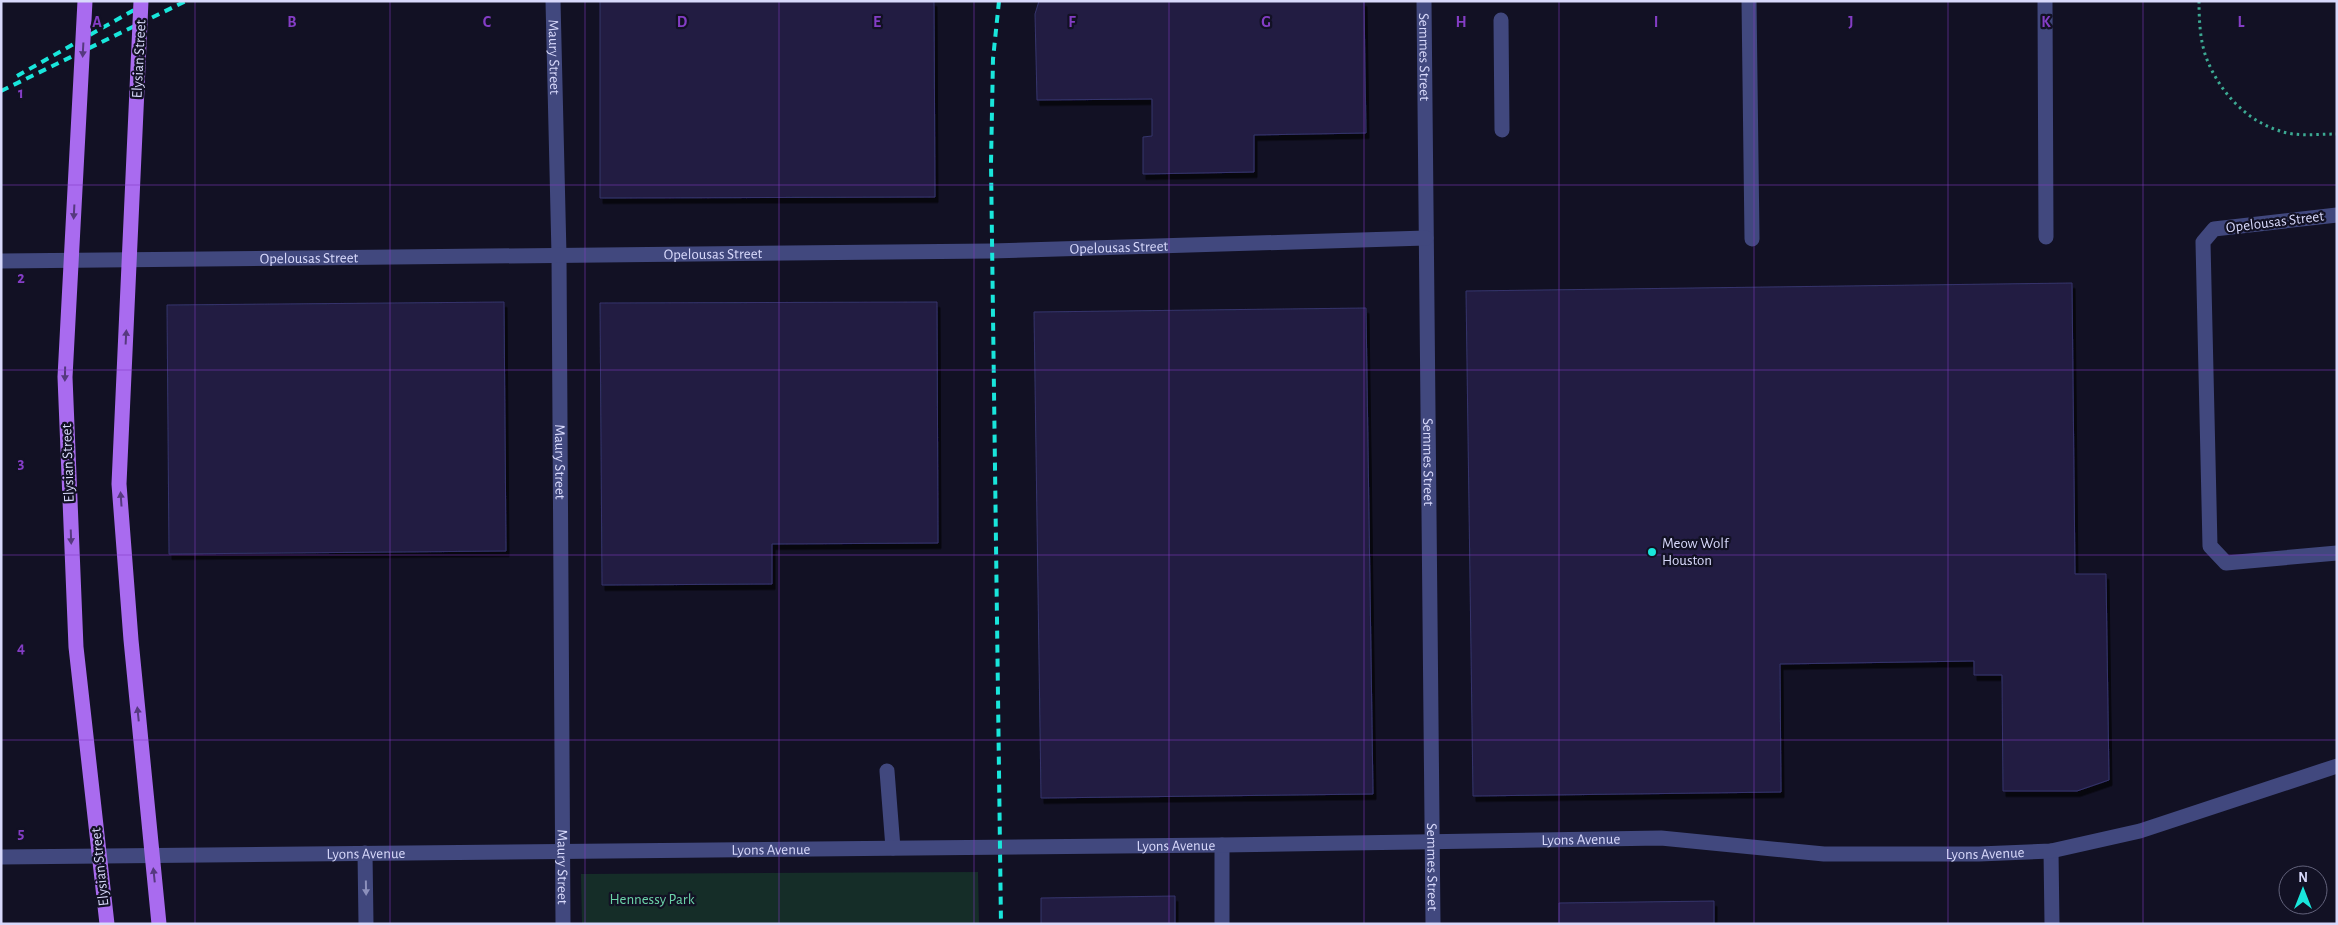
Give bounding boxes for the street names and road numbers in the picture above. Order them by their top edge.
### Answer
street label: Semmes Street [1417,13,1432,101]
street label: Elysian Street [129,19,149,99]
street label: Maury Street [546,19,563,95]
street label: Opelousas Street [2225,209,2325,235]
street label: Opelousas Street [1069,238,1169,256]
street label: Opelousas Street [664,246,763,262]
street label: Opelousas Street [260,250,359,266]
street label: Semmes Street [1421,418,1436,506]
street label: Elysian Street [59,423,77,503]
street label: Maury Street [553,424,568,500]
street label: Semmes Street [1425,823,1440,911]
street label: Elysian Street [88,827,112,907]
street label: Maury Street [555,829,570,905]
street label: Lyons Avenue [1541,831,1621,847]
street label: Lyons Avenue [1136,838,1216,853]
street label: Lyons Avenue [731,842,811,857]
street label: Lyons Avenue [1946,845,2025,862]
street label: Lyons Avenue [326,846,406,861]

